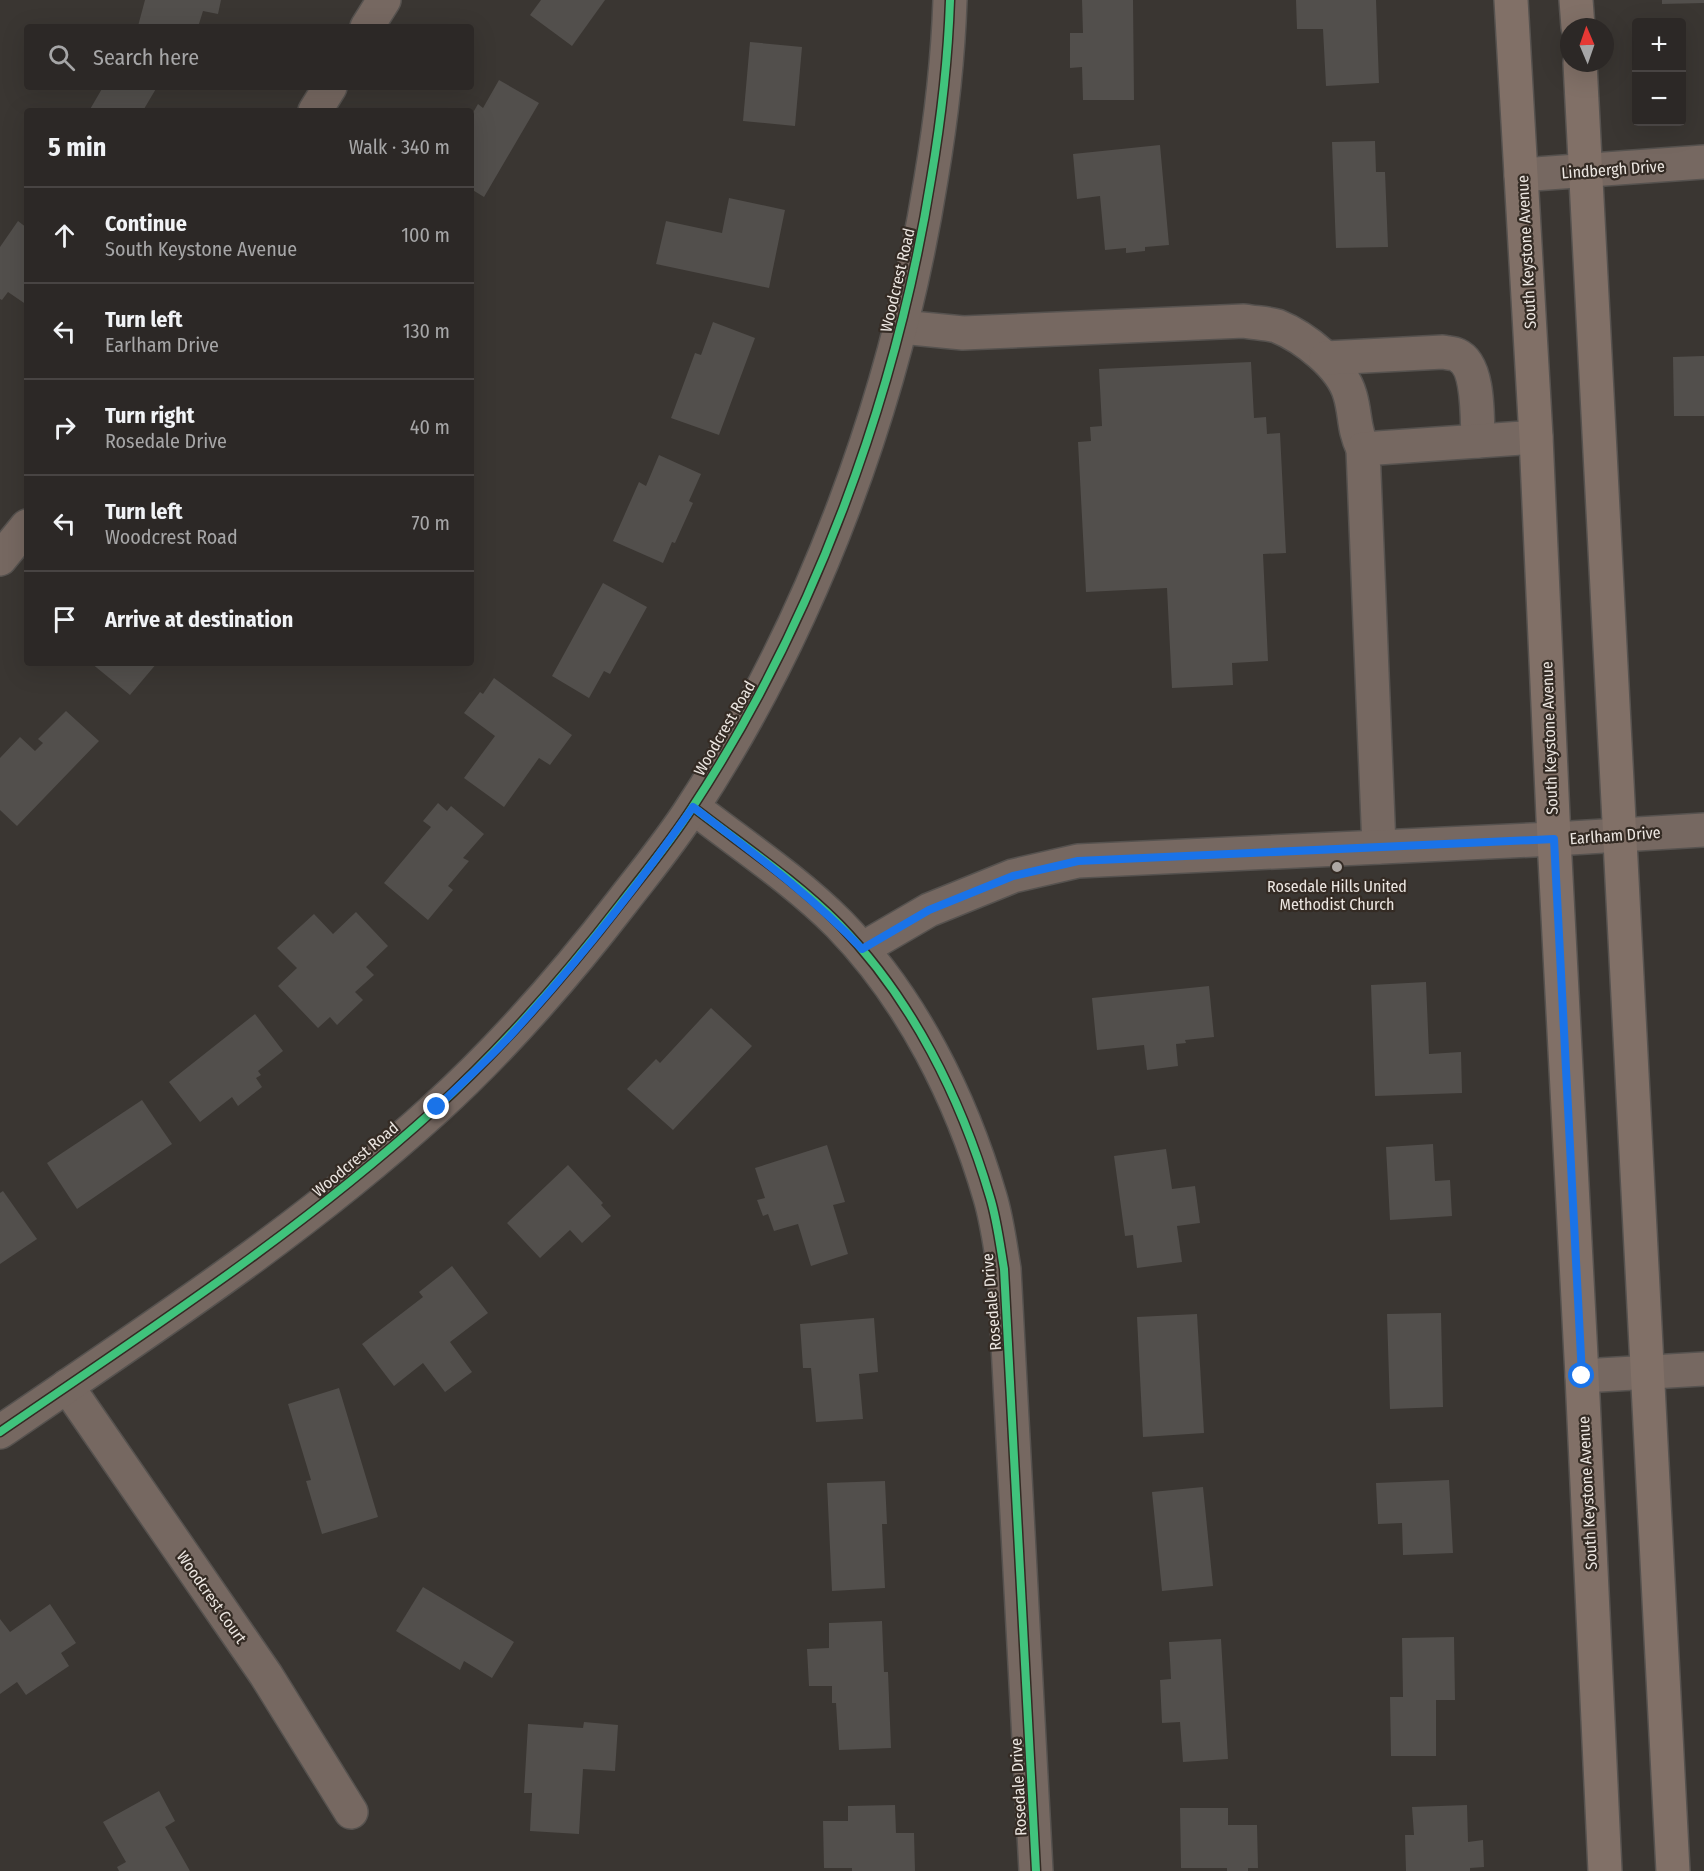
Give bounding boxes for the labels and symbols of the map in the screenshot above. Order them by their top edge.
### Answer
north arrow [1560,18,1614,72]
street label: Lindbergh Drive [1561,156,1665,183]
street label: South Keystone Avenue [1513,175,1540,329]
street label: Woodcrest Road [876,226,919,334]
street label: South Keystone Avenue [1537,661,1562,815]
street label: Woodcrest Road [690,678,759,779]
street label: Earlham Drive [1569,823,1661,848]
marker: Rosedale Hills United Methodist Church [1330,860,1344,874]
place label: Rosedale Hills United Methodist Church [1267,877,1407,914]
route end [423,1093,449,1119]
street label: Woodcrest Road [309,1118,402,1201]
street label: Rosedale Drive [978,1252,1005,1351]
route start [1568,1362,1594,1388]
street label: South Keystone Avenue [1574,1416,1601,1570]
street label: Woodcrest Court [173,1547,251,1648]
street label: Rosedale Drive [1006,1738,1031,1836]

